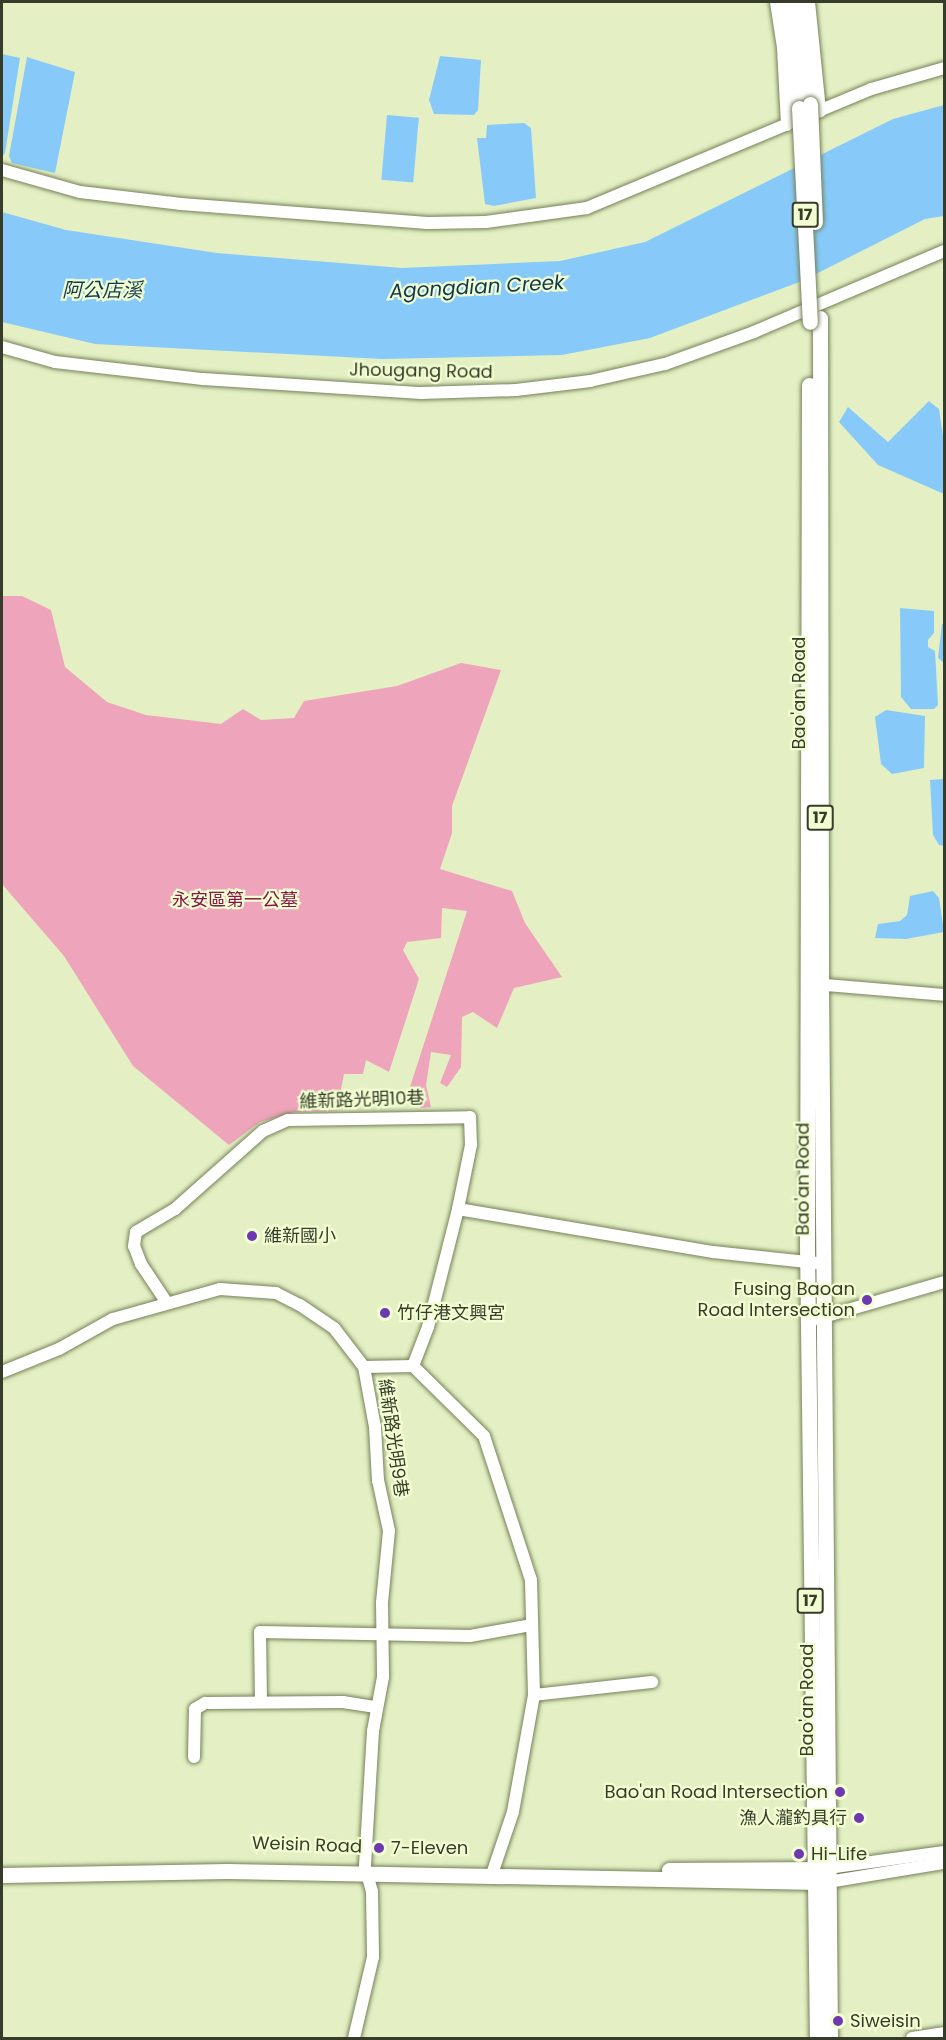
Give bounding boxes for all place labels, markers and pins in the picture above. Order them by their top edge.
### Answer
place label: 維新國小 [264,1225,336,1247]
marker: 維新國小 [245,1229,259,1243]
place label: Fusing Baoan Road Intersection [698,1279,855,1322]
marker: Fusing Baoan Road Intersection [860,1293,874,1307]
place label: 竹仔港文興宮 [397,1302,505,1324]
marker: 竹仔港文興宮 [378,1306,392,1320]
place label: Bao'an Road Intersection [604,1781,828,1803]
marker: Bao'an Road Intersection [833,1785,847,1799]
place label: 漁人瀧釣具行 [739,1807,847,1829]
marker: 漁人瀧釣具行 [852,1811,866,1825]
place label: 7-Eleven [391,1837,468,1859]
marker: 7-Eleven [372,1841,386,1855]
place label: Hi-Life [811,1843,867,1865]
marker: Hi-Life [792,1847,806,1861]
place label: Siweisin [850,2010,921,2032]
marker: Siweisin [831,2014,845,2028]

